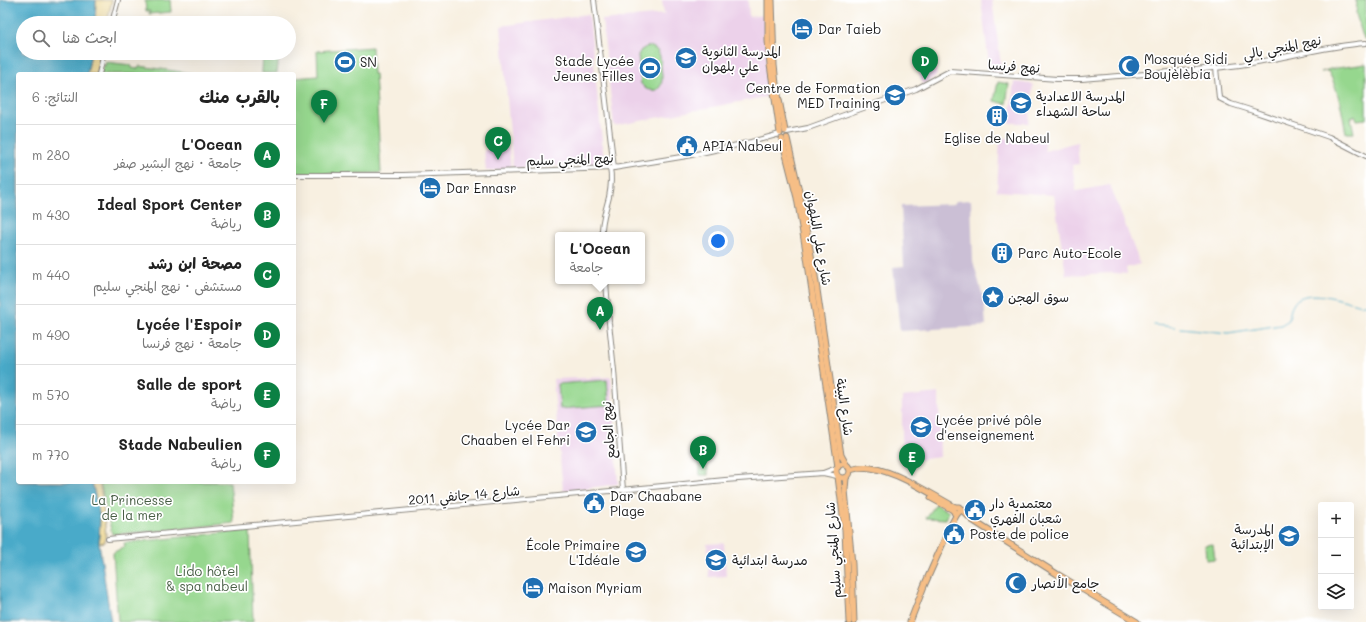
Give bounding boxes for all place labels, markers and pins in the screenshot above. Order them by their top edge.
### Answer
hotel icon: Dar Taieb [789,16,815,42]
place label: Dar Taieb [818,20,881,37]
place label: المدرسة الثانوية علي بلهوان [702,42,781,78]
school or university icon: المدرسة الثانوية علي بلهوان [673,45,699,71]
pin: D [912,47,938,80]
sports icon: SN [332,49,358,75]
place label: Mosquée Sidi Boujèlèbia [1144,50,1228,82]
place label: Stade Lycée Jeunes Filles [554,52,634,84]
place label: SN [360,53,377,70]
mosque icon: Mosquée Sidi Boujèlèbia [1116,53,1142,79]
sports icon: Stade Lycée Jeunes Filles [637,55,663,81]
place label: Centre de Formation MED Training [746,79,880,111]
school or university icon: Centre de Formation MED Training [882,82,908,108]
place label: المدرسة الاعدادية ساحة الشهداء [1036,87,1125,119]
pin: F [311,90,337,123]
school or university icon: المدرسة الاعدادية ساحة الشهداء [1008,90,1034,116]
building icon: Eglise de Nabeul [984,103,1010,129]
pin: C [485,127,511,160]
place label: Eglise de Nabeul [944,129,1050,146]
public building icon: APIA Nabeul [674,133,700,159]
place label: APIA Nabeul [702,137,782,154]
hotel icon: Dar Ennasr [417,175,443,201]
place label: Dar Ennasr [446,179,517,196]
building icon: Parc Auto-Ecole [989,240,1015,266]
place label: Parc Auto-Ecole [1018,244,1122,261]
place icon: سوق الهجن [980,284,1006,310]
place label: سوق الهجن [1008,288,1069,306]
pin: A [587,297,613,330]
place label: Lycée privé pôle d'enseignement [936,411,1042,443]
school or university icon: Lycée privé pôle d'enseignement [908,414,934,440]
place label: Lycée Dar Chaaben el Fehri [461,416,570,448]
school or university icon: Lycée Dar Chaaben el Fehri [573,419,599,445]
pin: B [690,436,716,469]
pin: E [899,443,925,476]
place label: Dar Chaabane Plage [610,487,702,519]
public building icon: Dar Chaabane Plage [581,490,607,516]
place label: معتمدية دار شعبان الفهري [989,494,1062,528]
public building icon: معتمدية دار شعبان الفهري [962,497,988,523]
place label: المدرسة الإبتدائية [1231,520,1274,553]
public building icon: Poste de police [941,521,967,547]
school or university icon: المدرسة الإبتدائية [1276,523,1302,549]
place label: Poste de police [970,525,1069,542]
place label: École Primaire L'Idéale [526,536,620,568]
school or university icon: École Primaire L'Idéale [623,539,649,565]
school or university icon: مدرسة ابتدائية [703,547,729,573]
place label: مدرسة ابتدائية [732,551,808,569]
mosque icon: جامع الأنصار [1003,570,1029,596]
place label: جامع الأنصار [1031,574,1100,594]
hotel icon: Maison Myriam [520,575,546,601]
place label: Maison Myriam [548,579,642,596]

